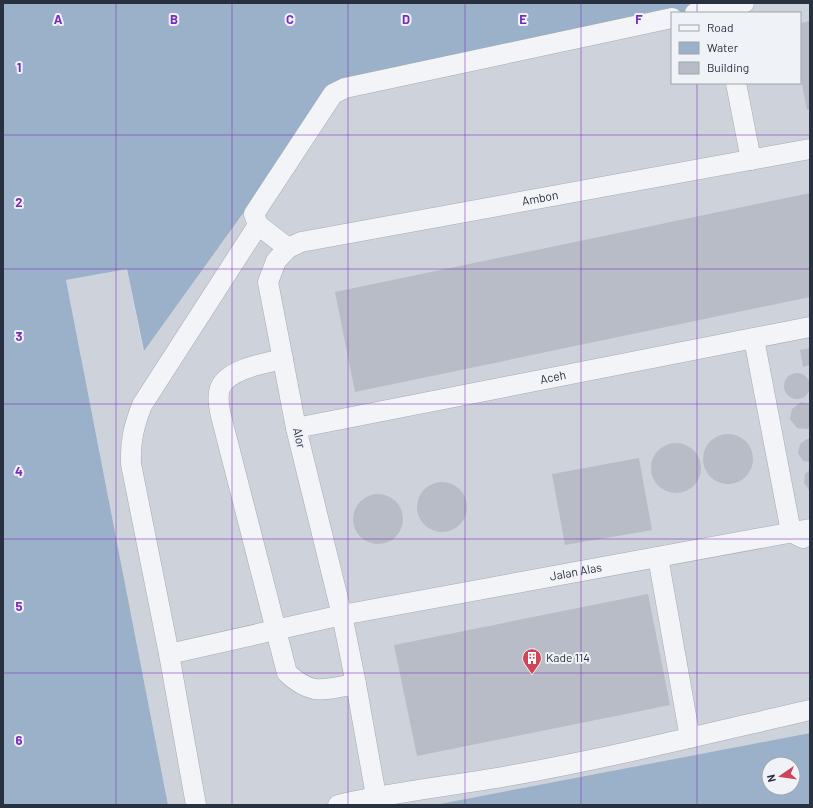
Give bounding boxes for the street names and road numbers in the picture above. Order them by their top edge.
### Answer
street label: Ambon [521,187,559,208]
street label: Aceh [539,367,567,386]
street label: Alor [291,426,309,450]
street label: Jalan Alas [548,559,603,583]

